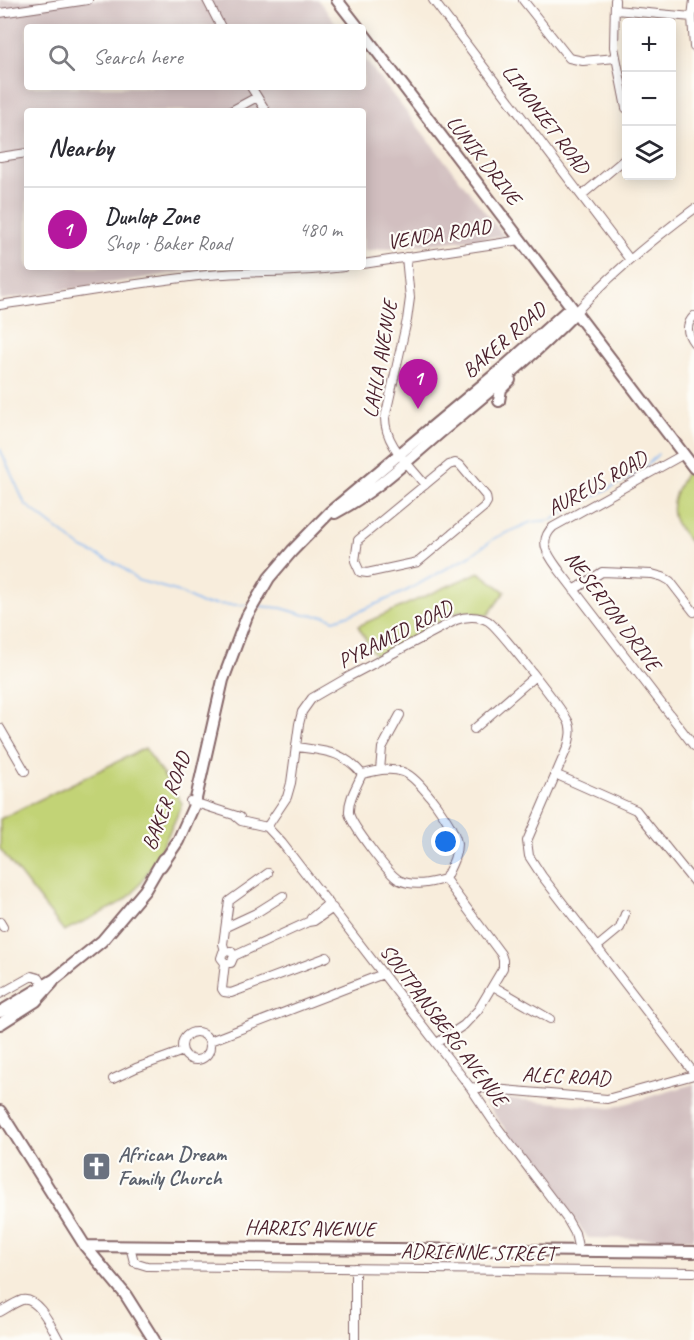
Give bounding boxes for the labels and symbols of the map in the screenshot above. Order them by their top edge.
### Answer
street label: LIMONIET ROAD [496,59,597,180]
street label: LUNIK DRIVE [441,110,529,212]
street label: VENDA ROAD [385,213,494,255]
street label: BAKER ROAD [457,295,553,383]
street label: LAHLA AVENUE [357,296,404,420]
pin: 1 [398,360,438,409]
street label: AUREUS ROAD [543,444,653,521]
street label: NESERTON DRIVE [560,546,668,678]
street label: PYRAMID ROAD [334,593,458,674]
street label: BAKER ROAD [135,747,197,854]
your location [431,827,460,856]
street label: SOUTPANSBERG AVENUE [375,939,515,1113]
street label: ALEC ROAD [521,1061,613,1091]
place label: African Dream Family Church [118,1141,227,1191]
church icon: African Dream Family Church [81,1150,113,1182]
street label: HARRIS AVENUE [245,1214,378,1242]
street label: ADRIENNE STREET [400,1238,561,1266]

